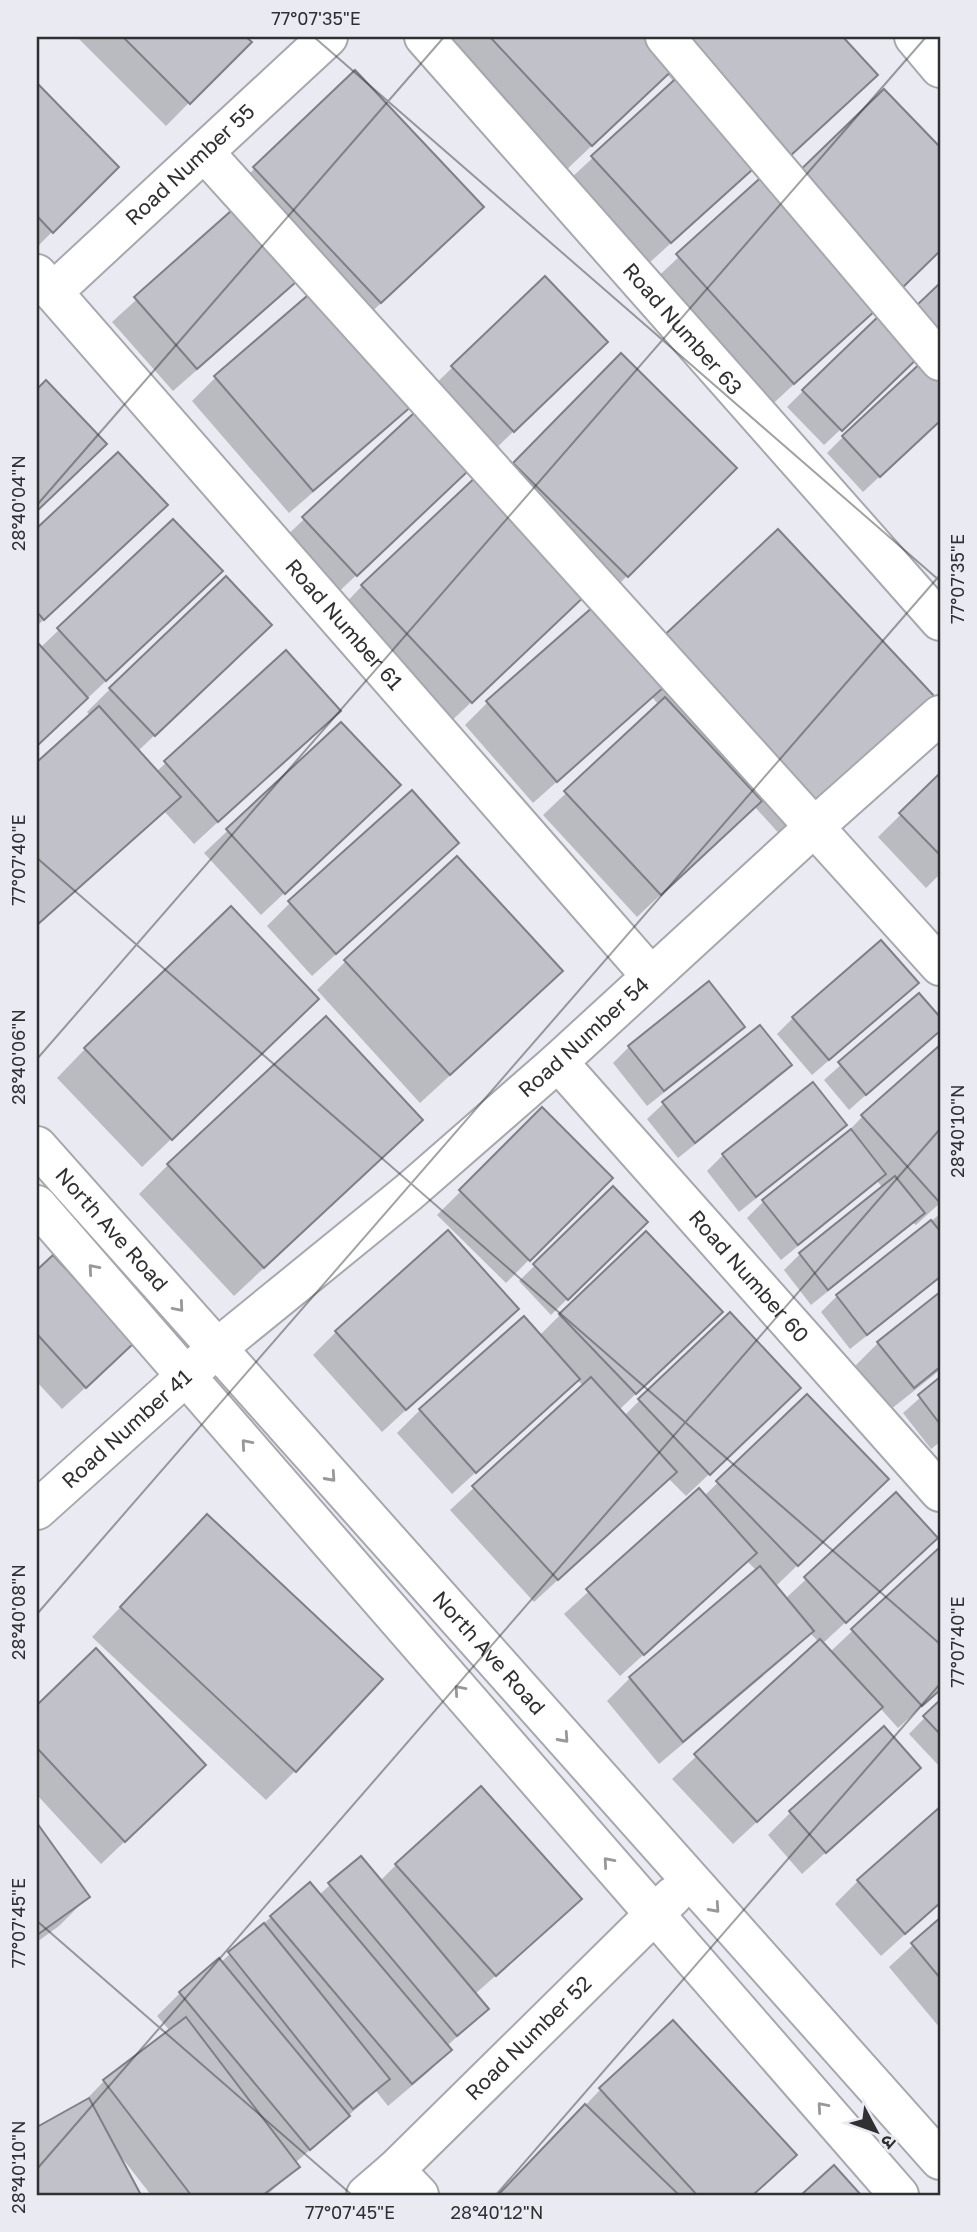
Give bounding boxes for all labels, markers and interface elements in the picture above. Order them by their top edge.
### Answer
text: 77°07'35"E [271,7,361,29]
street label: Road Number 55 [119,98,259,230]
street label: Road Number 63 [618,257,748,400]
text: 28°40'04"N [7,455,29,551]
text: 77°07'35"E [946,534,968,624]
street label: Road Number 61 [280,553,409,695]
text: 77°07'40"E [7,815,29,905]
street label: Road Number 54 [513,971,654,1103]
text: 28°40'06"N [7,1009,29,1105]
text: 28°40'10"N [946,1084,968,1178]
street label: North Ave Road [50,1162,174,1296]
street label: Road Number 60 [684,1204,815,1347]
one-way arrow [89,1264,101,1277]
one-way arrow [171,1299,183,1312]
street label: Road Number 41 [56,1363,197,1493]
one-way arrow [242,1439,254,1452]
one-way arrow [322,1469,335,1482]
text: 28°40'08"N [7,1564,29,1660]
street label: North Ave Road [427,1585,551,1720]
text: 77°07'40"E [946,1597,968,1687]
one-way arrow [455,1685,467,1698]
one-way arrow [556,1730,568,1743]
one-way arrow [604,1857,616,1870]
text: 77°07'45"E [7,1878,29,1968]
one-way arrow [707,1900,719,1913]
street label: Road Number 52 [459,1970,597,2105]
north arrow [841,2096,911,2166]
one-way arrow [818,2102,830,2115]
text: 28°40'10"N [7,2120,29,2214]
text: उ [876,2131,902,2155]
text: 77°07'45"E [305,2201,395,2223]
text: 28°40'12"N [451,2201,543,2223]

